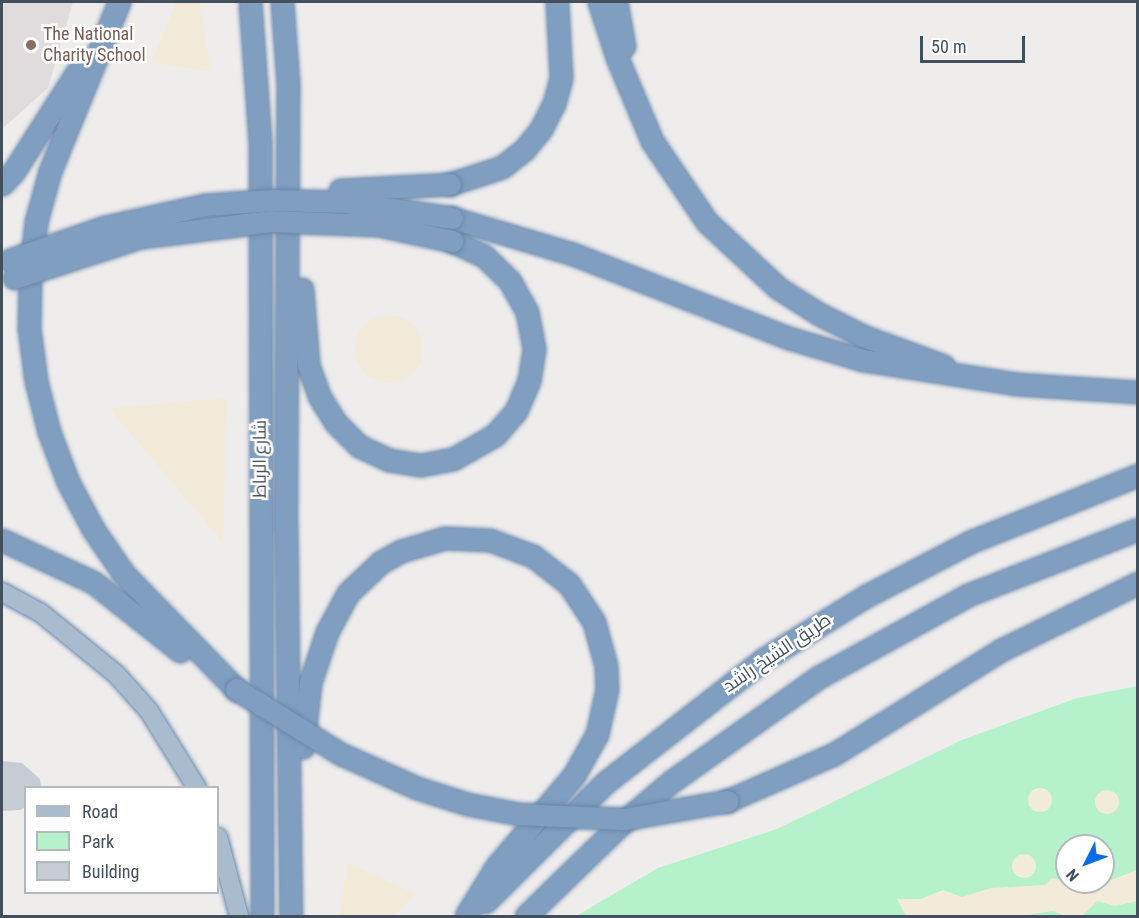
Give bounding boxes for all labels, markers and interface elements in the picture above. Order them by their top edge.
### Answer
place label: The National Charity School [43,24,146,66]
scale bar [923,24,1028,62]
text: 50 m [931,36,966,57]
marker: The National Charity School [24,38,38,52]
street label: شارع الرباط [249,420,271,498]
street label: طريق الشيخ راشد [719,609,835,697]
legend [24,786,219,894]
text: Road [82,801,118,822]
text: Park [82,831,114,852]
north arrow [1055,834,1115,894]
text: Building [82,861,139,882]
text: N [1062,865,1083,885]

